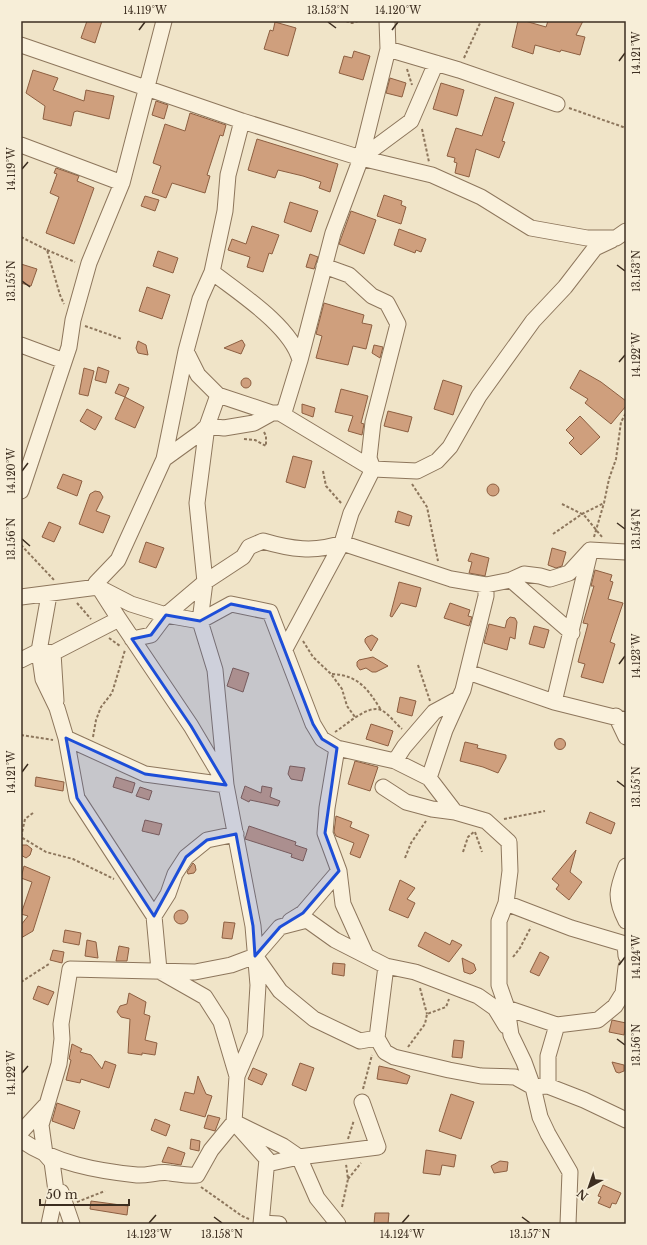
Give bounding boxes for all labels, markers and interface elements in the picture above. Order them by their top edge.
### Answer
text: 14.119°W [123,4,167,17]
text: 13.153°N [307,4,349,17]
text: 14.120°W [375,4,421,17]
text: 14.121°W [630,31,643,75]
text: 14.119°W [5,147,18,191]
text: 13.153°N [630,250,643,292]
text: 13.155°N [5,260,18,302]
text: 14.122°W [630,332,643,377]
text: 14.120°W [5,448,18,494]
text: 13.154°N [630,508,643,550]
text: 13.156°N [5,518,18,560]
text: 14.123°W [630,633,643,678]
text: 14.121°W [5,750,18,794]
text: 13.155°N [630,766,643,808]
text: 14.124°W [630,935,643,979]
text: 13.156°N [630,1024,643,1066]
text: 14.122°W [5,1050,18,1095]
north arrow [569,1167,609,1207]
scale bar [40,1181,129,1207]
text: N [574,1186,591,1203]
text: 50 m [46,1187,78,1202]
text: 14.123°W [127,1228,172,1241]
text: 13.158°N [201,1228,243,1241]
text: 14.124°W [380,1228,424,1241]
text: 13.157°N [510,1228,550,1241]

